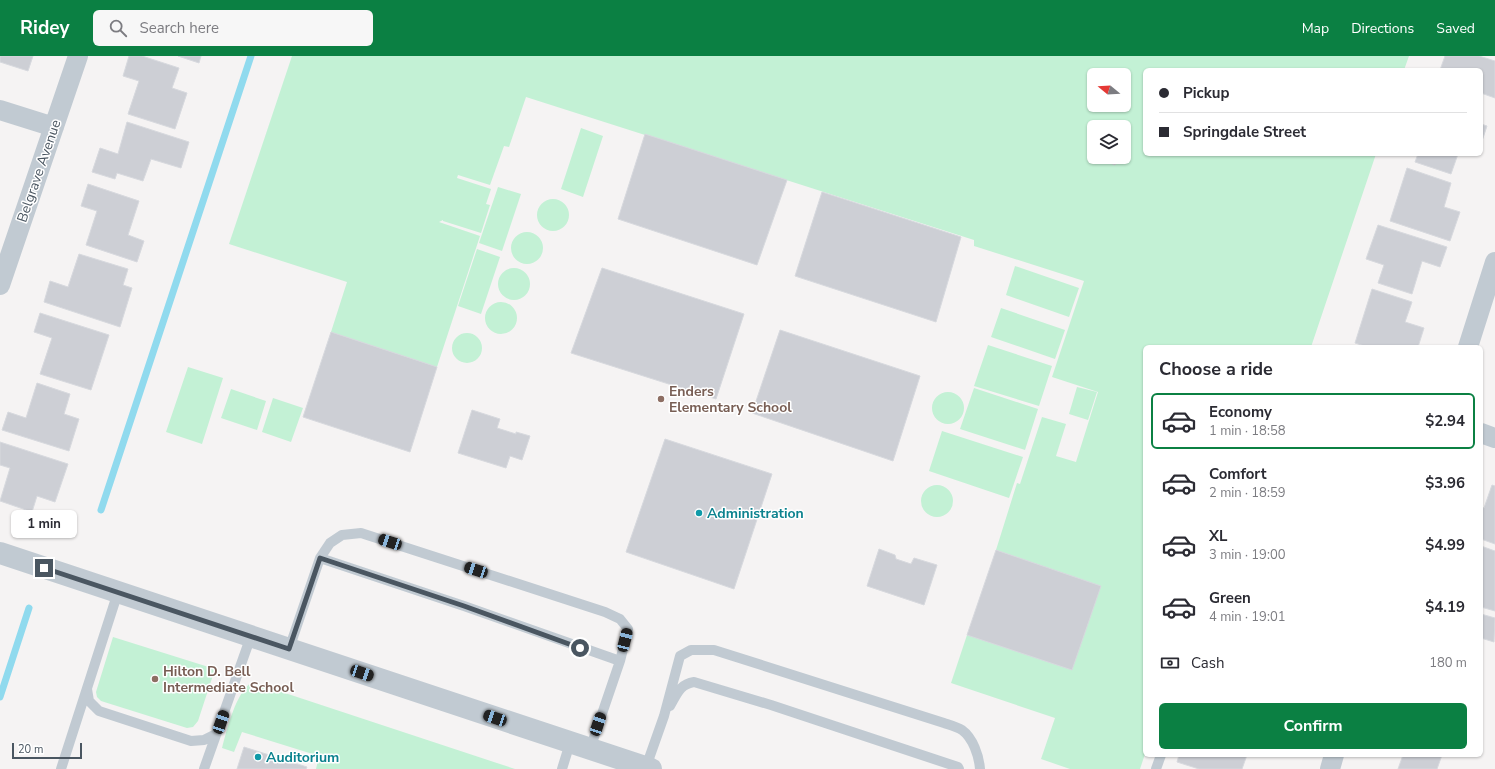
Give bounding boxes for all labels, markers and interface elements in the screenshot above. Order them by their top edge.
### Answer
search box [93,10,373,46]
text: Ridey [20,15,69,41]
icon: search [107,17,129,39]
text: Search here [139,18,219,38]
text: Map [1302,19,1329,38]
text: Directions [1351,19,1414,38]
text: Saved [1436,19,1475,38]
north arrow [1087,68,1131,112]
map controls [1087,68,1131,164]
text: Pickup [1183,83,1229,103]
street label: Belgrave Avenue [13,117,65,225]
button: layers [1087,120,1131,164]
text: Springdale Street [1183,122,1306,142]
text: Choose a ride [1159,357,1273,381]
place label: Enders Elementary School [669,382,792,417]
marker: Enders Elementary School [656,394,666,404]
text: Economy [1209,402,1272,422]
icon: car [1161,403,1197,439]
text: $2.94 [1425,411,1465,431]
text: 1 min · 18:58 [1209,422,1285,440]
text: Comfort [1209,464,1266,484]
icon: car [1161,465,1197,501]
text: $3.96 [1425,473,1465,493]
text: 2 min · 18:59 [1209,484,1285,502]
place label: Administration [707,504,804,523]
marker: Administration [694,508,704,518]
callout: 1 min [11,510,77,538]
text: 1 min [27,515,61,533]
text: XL [1209,526,1228,546]
icon: car [1161,527,1197,563]
car [377,533,403,551]
text: $4.99 [1425,535,1465,555]
text: 3 min · 19:00 [1209,546,1285,564]
route end [35,559,53,577]
car [463,561,489,579]
text: Green [1209,588,1251,608]
icon: car [1161,589,1197,625]
text: $4.19 [1425,597,1465,617]
text: 4 min · 19:01 [1209,608,1285,626]
car [616,627,634,653]
route start [571,639,589,657]
icon: cash [1159,652,1181,674]
text: Cash [1191,653,1225,673]
text: 180 m [1429,654,1467,672]
place label: Hilton D. Bell Intermediate School [163,662,294,697]
car [349,663,375,683]
marker: Hilton D. Bell Intermediate School [150,674,160,684]
button: Confirm [1159,703,1467,749]
car [482,708,508,728]
car [211,709,231,735]
car [589,711,607,737]
scale bar [12,741,82,760]
text: 20 m [18,742,43,757]
place label: Auditorium [266,748,339,767]
marker: Auditorium [253,752,263,762]

